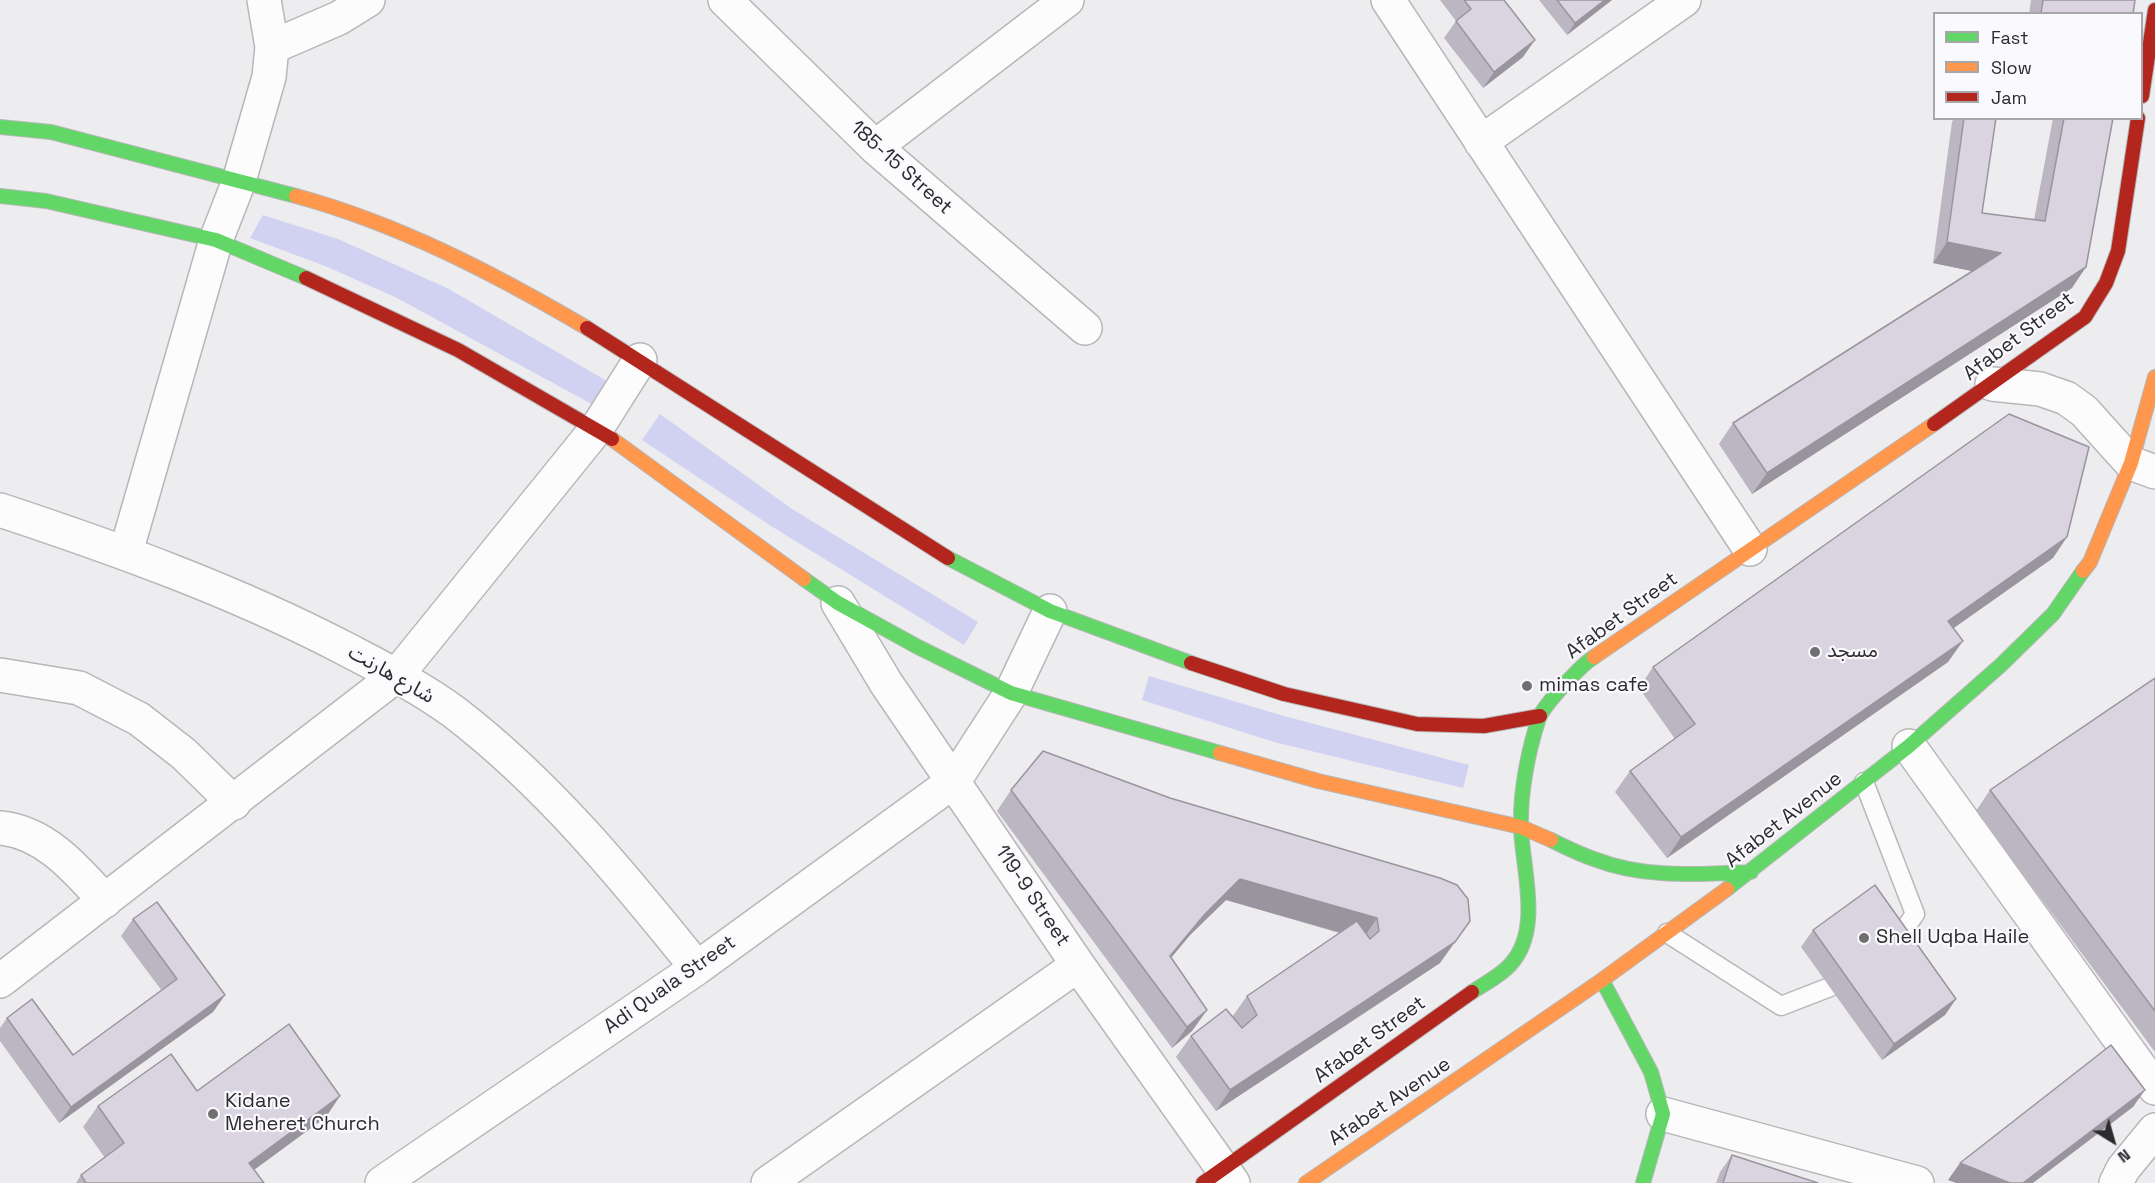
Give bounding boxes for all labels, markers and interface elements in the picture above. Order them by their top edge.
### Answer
legend [1933,12,2143,120]
text: Fast [1991,26,2028,49]
text: Slow [1991,56,2032,79]
text: Jam [1991,86,2027,109]
street label: 185-15 Street [845,116,957,220]
street label: Afabet Street [1959,288,2079,386]
street label: Afabet Street [1561,567,1683,665]
place label: مسجد [1827,640,1878,664]
street label: شارع هارنت [344,641,438,709]
marker: مسجد [1808,645,1822,659]
place label: mimas cafe [1539,674,1648,698]
marker: mimas cafe [1520,679,1534,693]
street label: Afabet Avenue [1721,767,1847,873]
street label: 119-9 Street [989,841,1075,951]
place label: Shell Uqba Haile [1876,926,2029,950]
street label: Adi Quala Street [600,931,740,1039]
marker: Shell Uqba Haile [1857,931,1871,945]
street label: Afabet Street [1309,991,1431,1089]
street label: Afabet Avenue [1325,1052,1455,1152]
place label: Kidane Meheret Church [225,1090,380,1137]
marker: Kidane Meheret Church [206,1107,220,1121]
north arrow [2083,1111,2143,1171]
text: N [2114,1144,2135,1167]

